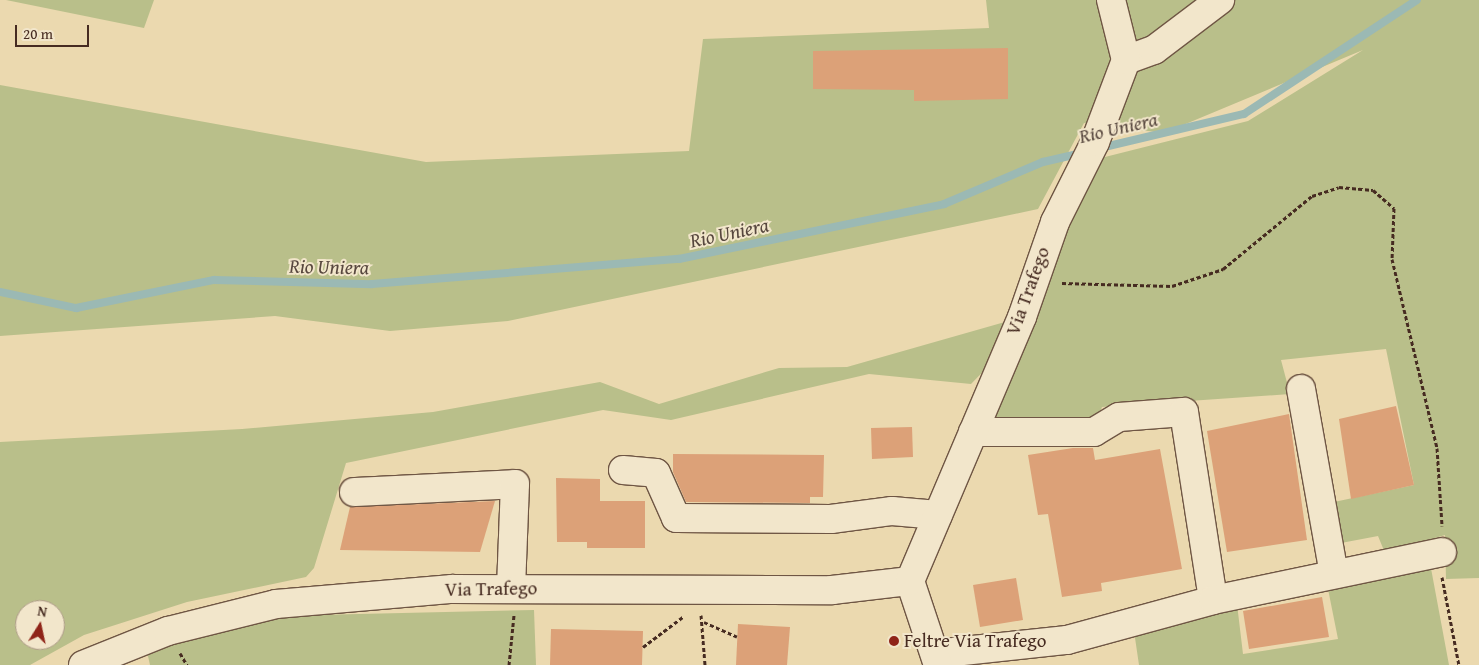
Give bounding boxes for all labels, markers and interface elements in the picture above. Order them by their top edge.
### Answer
scale bar [18,15,91,47]
text: 20 m [23,23,53,44]
water label: Rio Uniera [1076,106,1160,148]
water label: Rio Uniera [687,212,771,252]
street label: Via Trafego [1001,244,1055,338]
water label: Rio Uniera [289,253,369,279]
street label: Via Trafego [445,577,537,601]
north arrow [15,600,65,650]
text: N [36,601,49,622]
place label: Feltre Via Trafego [904,630,1046,652]
marker: Feltre Via Trafego [888,635,900,647]

